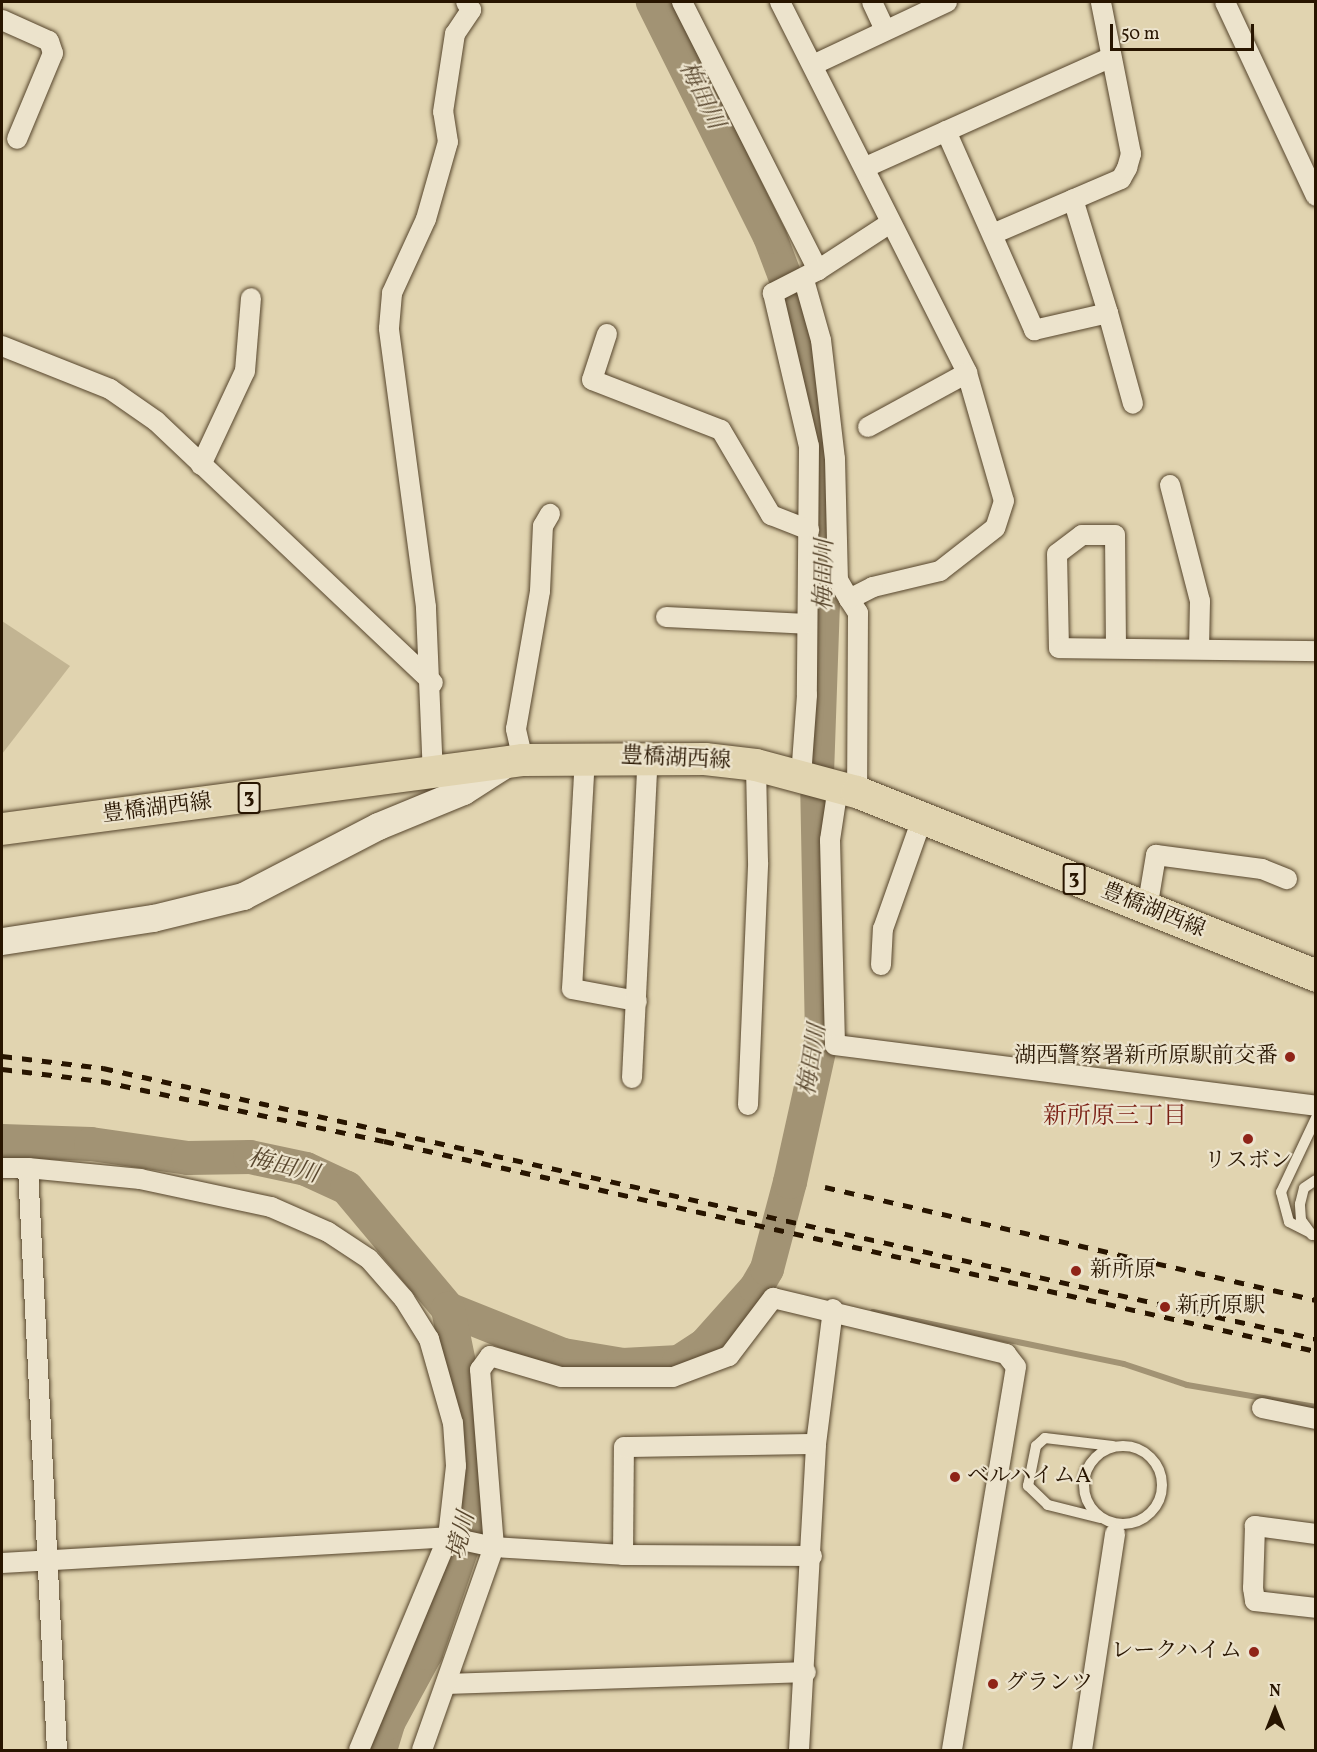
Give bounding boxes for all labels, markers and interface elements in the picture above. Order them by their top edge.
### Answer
scale bar [1113,12,1257,50]
text: 50 m [1121,22,1160,47]
water label: 梅田川 [671,57,729,135]
water label: 梅田川 [811,539,841,611]
street label: 豊橋湖西線 [620,743,732,775]
road number: 3 [237,780,261,816]
street label: 豊橋湖西線 [101,789,213,829]
road number: 3 [1062,861,1086,897]
street label: 豊橋湖西線 [1097,878,1209,944]
water label: 梅田川 [794,1022,834,1098]
place label: 湖西警察署新所原駅前交番 [1014,1044,1278,1070]
marker: 湖西警察署新所原駅前交番 [1283,1050,1297,1064]
district label: 新所原三丁目 [1043,1104,1187,1132]
marker: リスボン [1241,1132,1255,1146]
water label: 梅田川 [245,1145,321,1191]
place label: リスボン [1204,1149,1292,1175]
place label: 新所原 [1090,1258,1156,1284]
marker: 新所原 [1067,1262,1085,1280]
place label: 新所原駅 [1177,1294,1265,1320]
marker: 新所原駅 [1158,1300,1172,1314]
place label: ベルハイムA [967,1464,1092,1490]
marker: ベルハイムA [948,1470,962,1484]
water label: 境川 [443,1509,483,1563]
place label: レークハイム [1110,1639,1242,1665]
marker: レークハイム [1247,1645,1261,1659]
place label: グランツ [1005,1671,1093,1697]
marker: グランツ [986,1677,1000,1691]
north arrow [1245,1680,1305,1740]
text: N [1269,1681,1281,1703]

